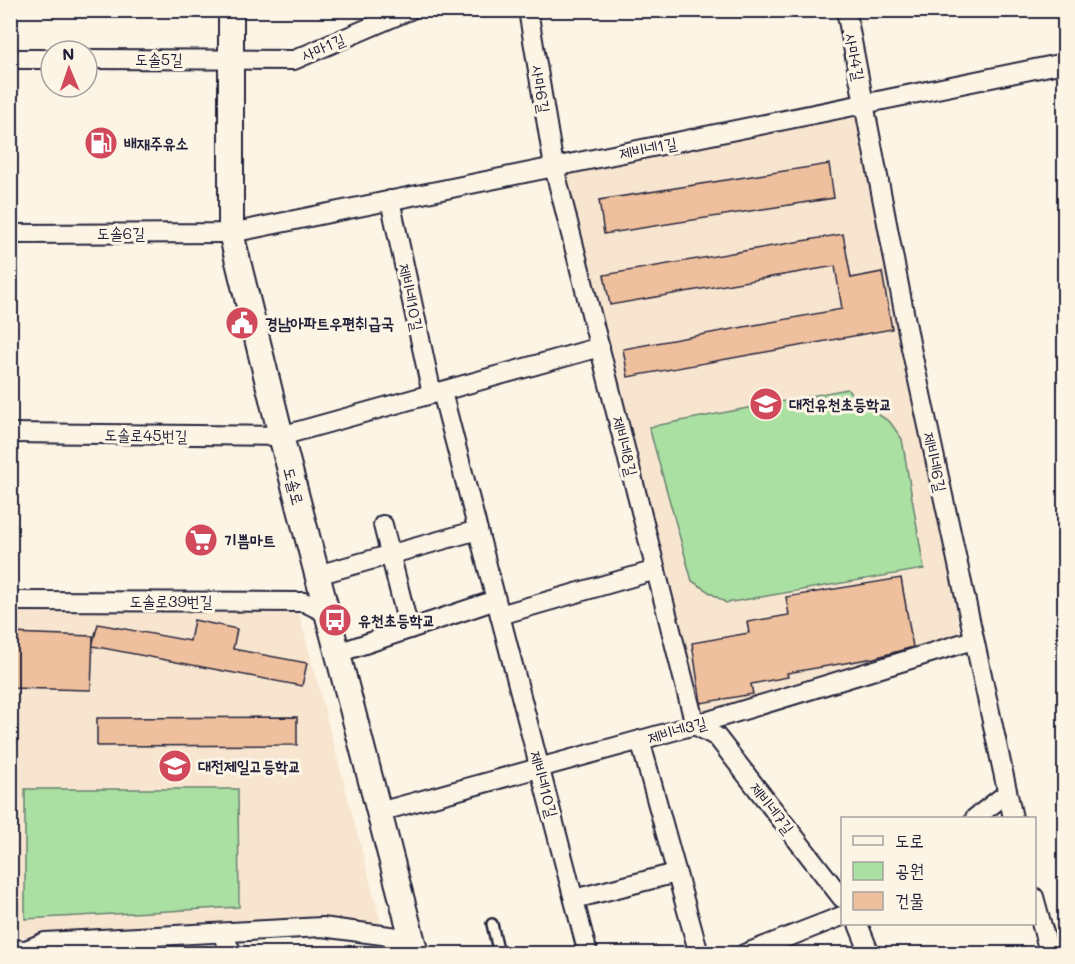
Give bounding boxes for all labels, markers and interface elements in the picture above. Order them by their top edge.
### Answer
street label: 사마1길 [298,28,348,65]
street label: 사마4길 [841,31,870,83]
north arrow [39,39,99,99]
text: N [62,43,75,64]
street label: 도솔5길 [135,48,183,69]
street label: 사마6길 [527,63,556,115]
fuel station icon: 배재주유소 [83,125,119,161]
place label: 배재주유소 [124,132,189,153]
street label: 제비네1길 [617,132,679,163]
street label: 도솔6길 [97,222,145,243]
street label: 제비네10길 [394,261,429,333]
public building icon: 경남아파트우편취급국 [224,305,260,341]
place label: 경남아파트우편취급국 [265,312,394,333]
school or university icon: 대전유천초등학교 [748,386,784,422]
place label: 대전유천초등학교 [789,393,892,414]
street label: 제비네8길 [608,414,643,478]
street label: 도솔로45번길 [104,423,188,446]
street label: 제비네6길 [919,430,952,494]
street label: 도솔로 [279,464,310,507]
supermarket icon: 기쁨마트 [183,522,219,558]
place label: 기쁨마트 [224,529,276,550]
street label: 도솔로39번길 [129,590,213,611]
bus stop icon: 유천초등학교 [317,602,353,638]
place label: 유천초등학교 [358,609,435,630]
street label: 제비네3길 [645,711,709,748]
school or university icon: 대전제일고등학교 [157,748,193,784]
street label: 제비네10길 [525,748,564,820]
place label: 대전제일고등학교 [198,755,301,776]
street label: 제비네7길 [746,777,799,838]
legend [841,817,1036,925]
text: 도로 [895,828,924,852]
text: 공원 [895,858,924,882]
text: 건물 [895,888,924,912]

